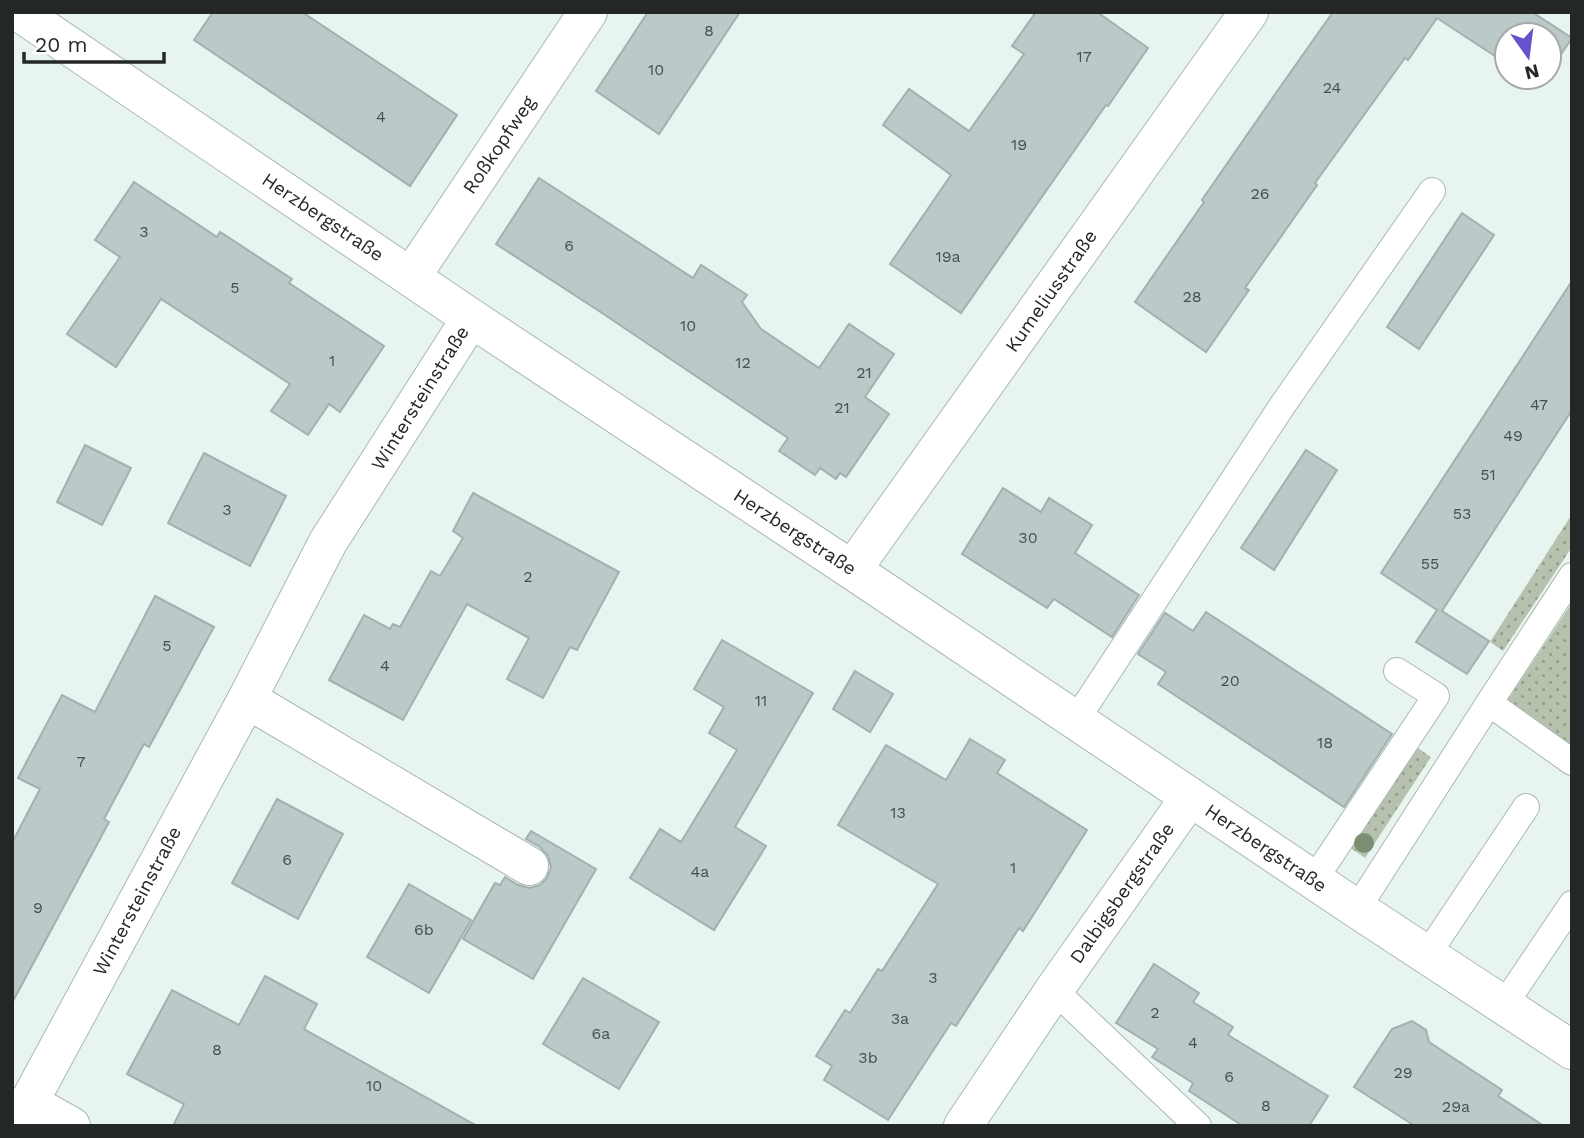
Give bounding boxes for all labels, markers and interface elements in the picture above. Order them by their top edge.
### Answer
scale bar [24,21,164,65]
house number: 8 [704,21,714,40]
north arrow [1493,21,1563,91]
text: 20 m [35,32,87,57]
house number: 17 [1076,47,1092,66]
text: N [1522,59,1542,85]
house number: 10 [648,60,664,79]
house number: 24 [1323,78,1342,97]
street label: Roßkopfweg [458,91,541,198]
house number: 4 [376,107,386,126]
house number: 19 [1011,135,1027,154]
street label: Herzbergstraße [258,168,388,266]
house number: 26 [1250,184,1270,203]
house number: 3 [139,222,149,241]
street label: Kumeliusstraße [1000,225,1102,357]
house number: 6 [564,236,574,255]
house number: 19a [935,247,961,266]
house number: 5 [230,278,240,297]
house number: 28 [1182,287,1202,306]
house number: 10 [680,316,696,335]
street label: Wintersteinstraße [366,322,474,474]
house number: 1 [329,351,335,370]
house number: 12 [735,353,751,372]
house number: 21 [856,363,872,382]
house number: 47 [1530,395,1548,414]
house number: 21 [834,398,850,417]
house number: 49 [1503,426,1523,445]
house number: 51 [1480,465,1496,484]
street label: Herzbergstraße [729,484,861,580]
house number: 3 [222,500,232,519]
house number: 53 [1453,504,1471,523]
house number: 30 [1018,528,1038,547]
house number: 55 [1421,554,1439,573]
house number: 2 [523,567,533,586]
house number: 5 [162,636,172,655]
house number: 4 [380,656,390,675]
house number: 20 [1220,671,1240,690]
house number: 11 [755,691,767,710]
house number: 18 [1317,733,1333,752]
house number: 7 [77,752,86,771]
street label: Herzbergstraße [1201,799,1331,897]
house number: 13 [890,803,906,822]
street label: Dalbigsbergstraße [1065,818,1179,968]
street label: Wintersteinstraße [88,822,186,980]
house number: 6 [282,850,292,869]
house number: 1 [1010,858,1016,877]
house number: 4a [691,862,709,881]
house number: 9 [33,898,43,917]
house number: 6b [414,920,434,939]
house number: 3 [928,968,938,987]
house number: 2 [1150,1003,1160,1022]
house number: 3a [891,1009,909,1028]
house number: 6a [592,1024,610,1043]
house number: 4 [1188,1033,1198,1052]
house number: 8 [212,1040,222,1059]
house number: 3b [858,1048,878,1067]
house number: 29 [1393,1063,1413,1082]
house number: 6 [1224,1067,1234,1086]
house number: 10 [366,1076,382,1095]
house number: 8 [1261,1096,1271,1115]
house number: 29a [1442,1097,1470,1116]

